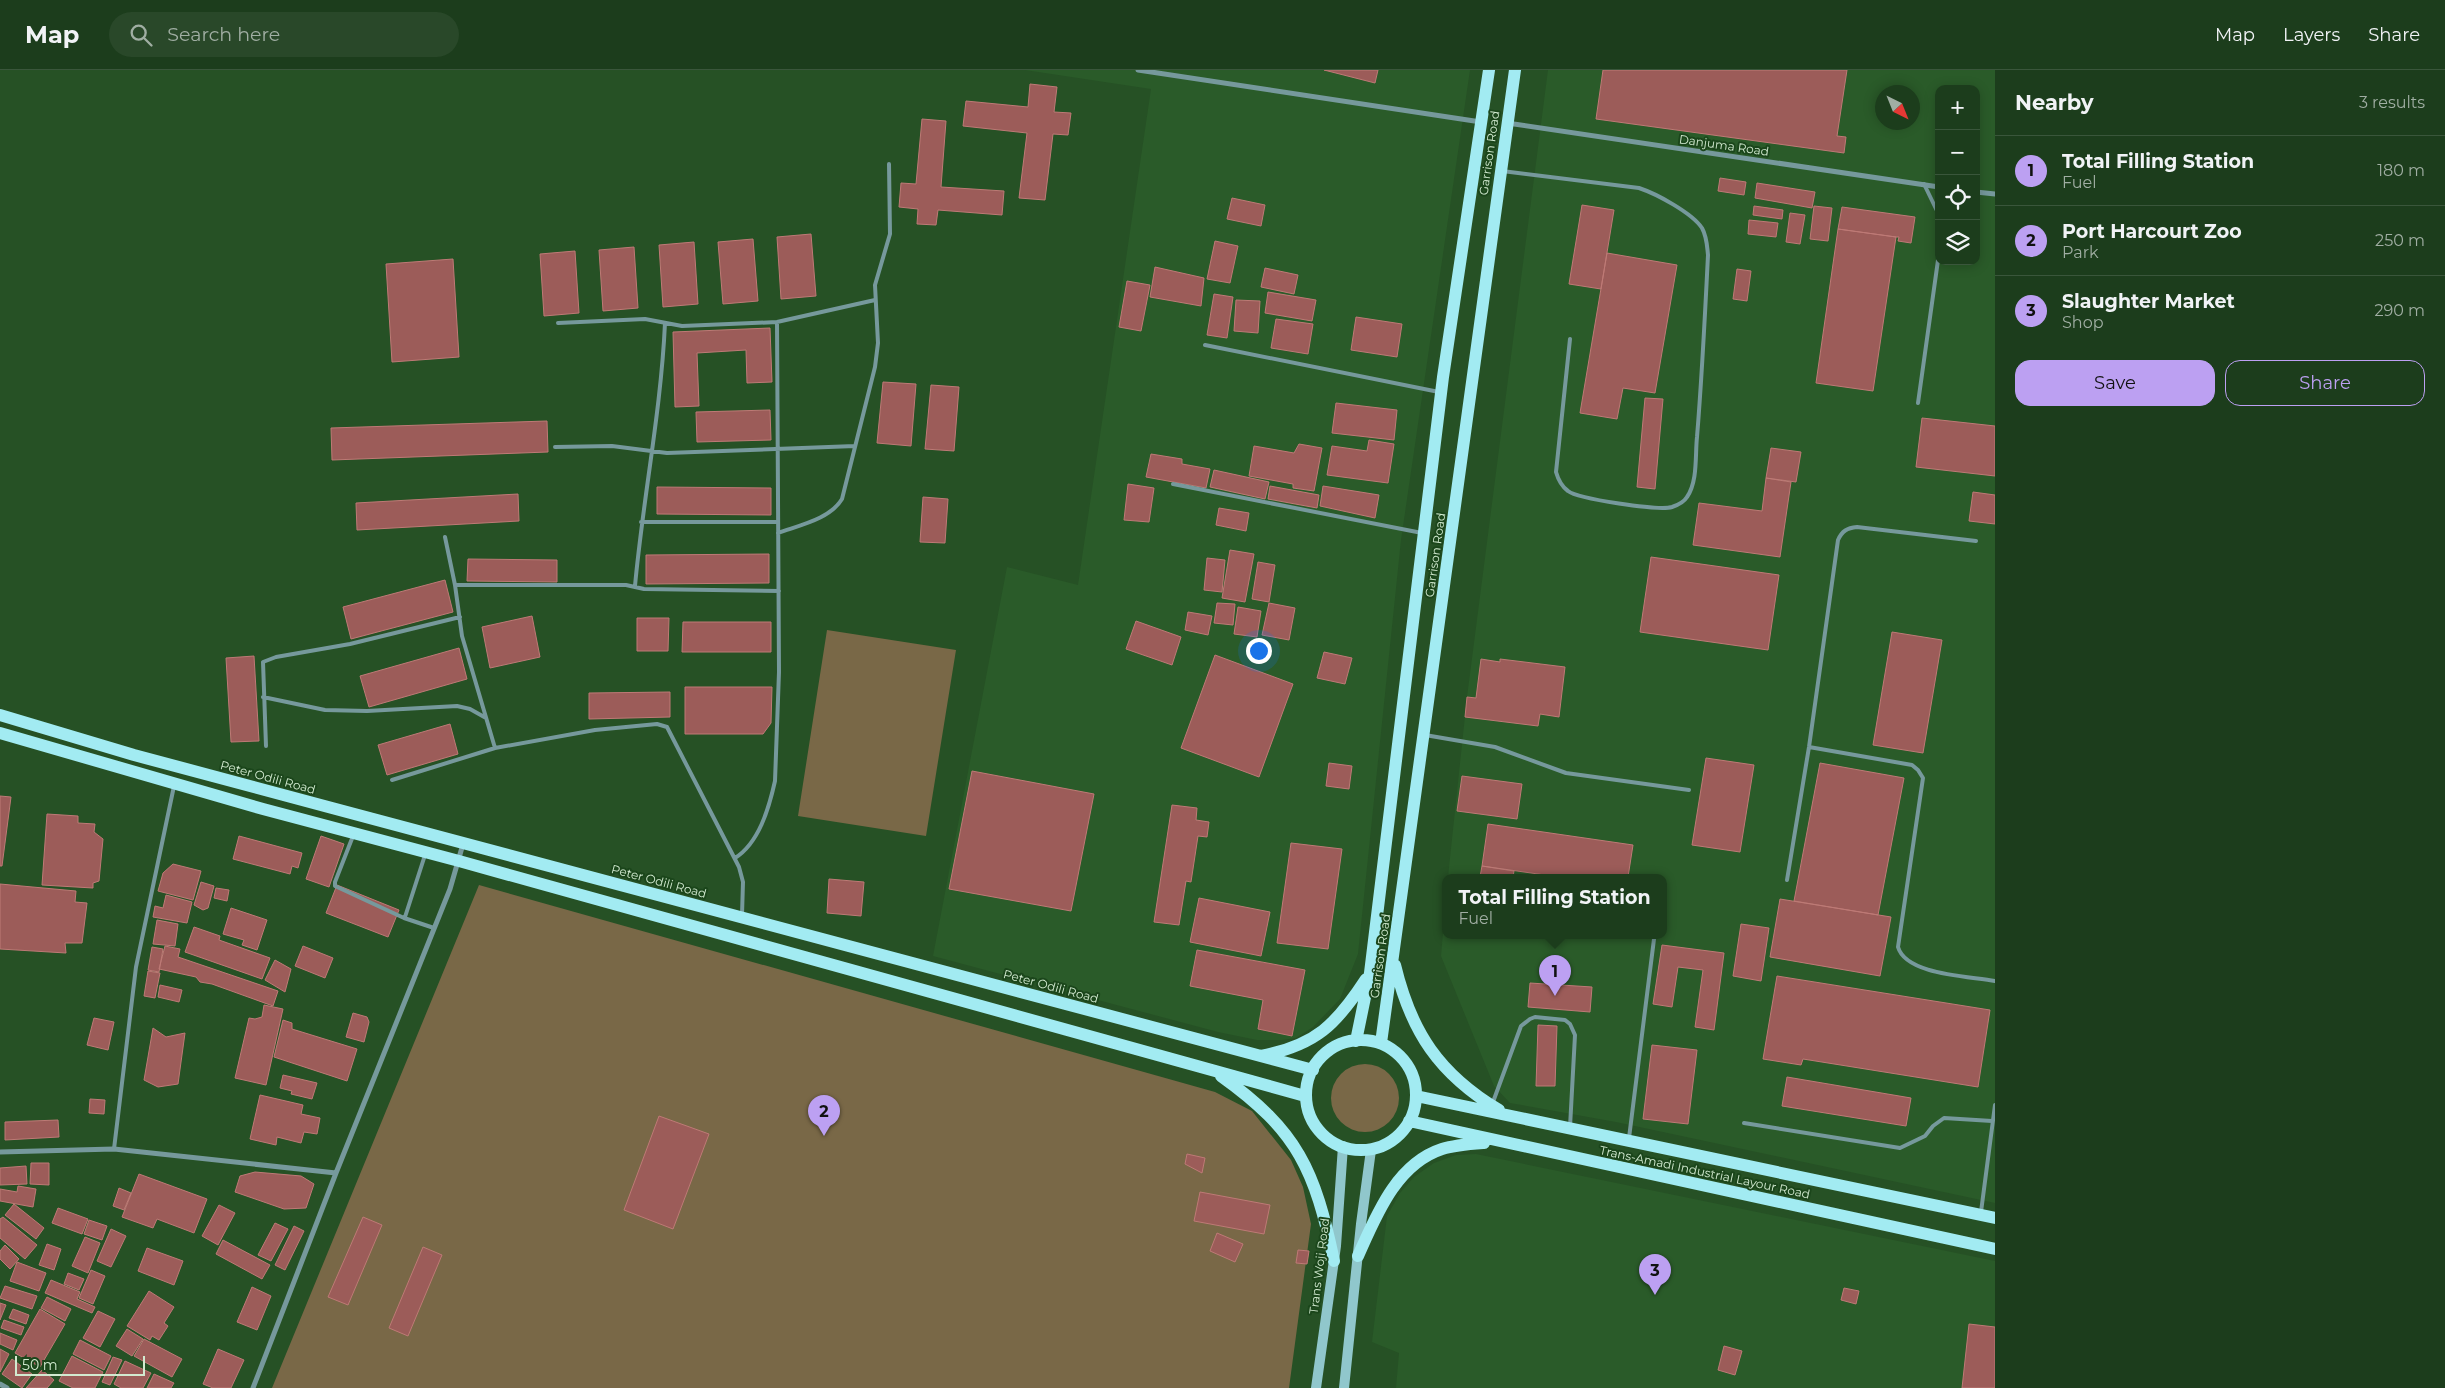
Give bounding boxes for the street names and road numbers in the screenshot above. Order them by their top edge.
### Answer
street label: Garrison Road [1476,110,1502,196]
street label: Danjuma Road [1678,131,1770,159]
street label: Garrison Road [1422,512,1448,598]
street label: Peter Odili Road [219,757,317,797]
street label: Peter Odili Road [610,861,708,901]
street label: Garrison Road [1367,913,1393,999]
street label: Peter Odili Road [1002,966,1100,1006]
street label: Trans-Amadi Industrial Layour Road [1598,1142,1812,1202]
street label: Trans Woji Road [1306,1217,1332,1315]

